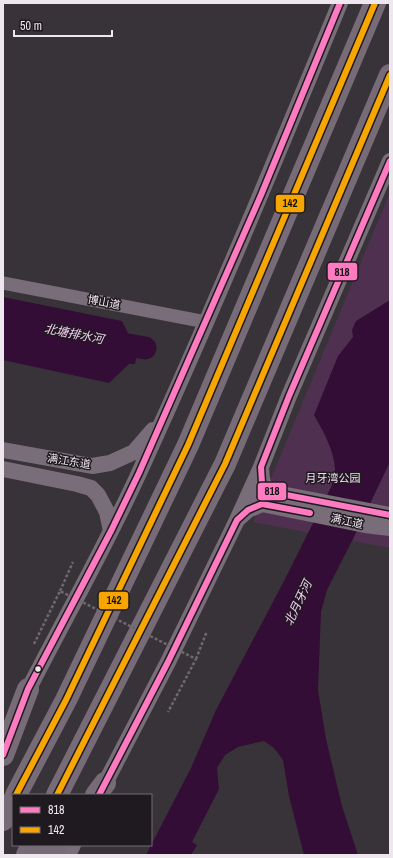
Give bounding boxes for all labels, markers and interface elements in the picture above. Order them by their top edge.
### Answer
scale bar [14,12,112,38]
text: 50 m [20,18,42,34]
line badge: 142 [275,194,305,213]
text: 142 [282,196,298,210]
line badge: 818 [327,262,358,281]
text: 818 [334,265,350,279]
street label: 博山道 [86,292,122,312]
water label: 北塘排水河 [43,320,107,348]
street label: 满江东道 [46,451,92,471]
park label: 月牙湾公园 [306,471,361,485]
line badge: 818 [257,482,287,501]
text: 818 [264,484,280,498]
street label: 满江道 [329,511,365,531]
water label: 北月牙河 [281,576,316,628]
line badge: 142 [98,591,129,610]
text: 142 [106,593,122,607]
unlabelled marker [33,664,43,674]
legend [12,794,152,846]
text: 818 [48,802,64,818]
text: 142 [48,822,64,838]

